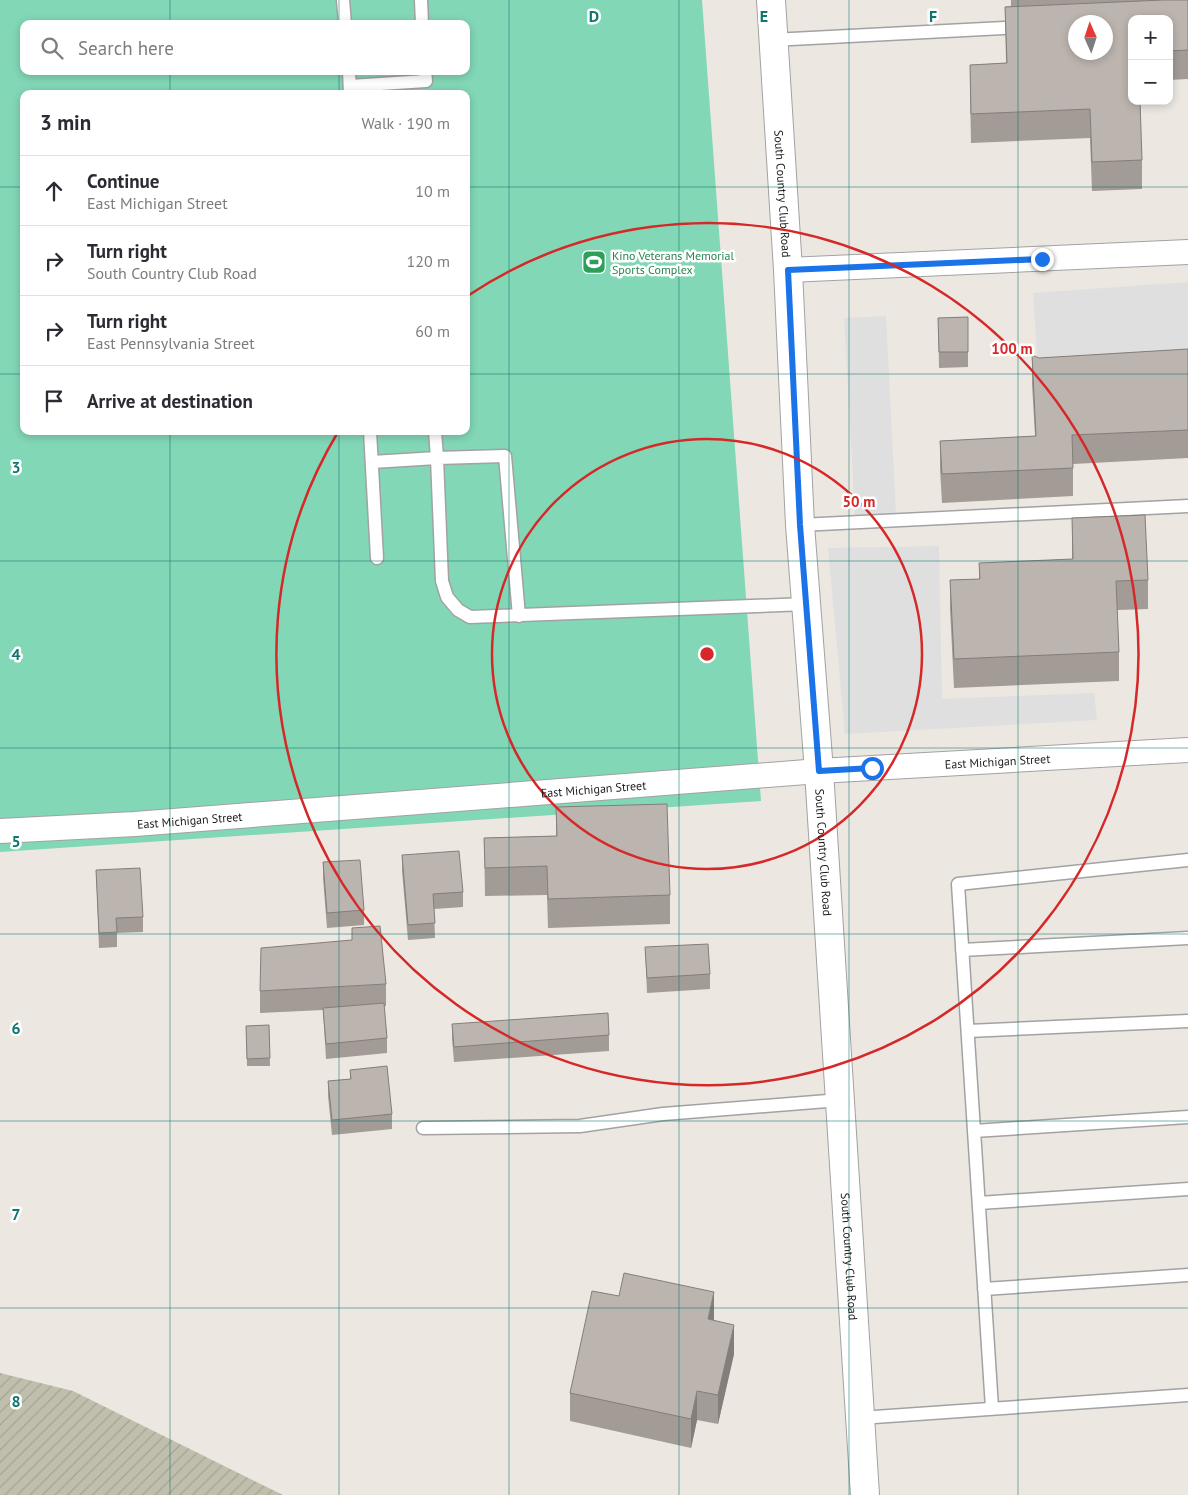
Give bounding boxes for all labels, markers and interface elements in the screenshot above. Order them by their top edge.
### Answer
text: D [589,6,599,26]
text: E [760,6,768,26]
text: F [929,6,937,26]
north arrow [1068,15,1113,60]
map controls [1128,15,1173,105]
button: + [1128,15,1173,60]
search box [20,20,470,75]
icon: search [38,34,66,62]
text: Search here [78,36,174,60]
button: − [1128,60,1173,105]
text: 3 min [40,109,91,136]
text: Walk · 190 m [361,113,450,133]
street label: South Country Club Road [772,129,795,258]
text: Continue [87,169,159,193]
icon: ahead [40,177,68,205]
text: 10 m [415,181,450,201]
text: East Michigan Street [87,193,228,213]
text: Turn right [87,239,167,263]
icon: right [40,247,68,275]
place label: Kino Veterans Memorial Sports Complex [612,248,734,277]
route end [1031,248,1054,271]
sports icon: Kino Veterans Memorial Sports Complex [581,249,607,275]
text: 120 m [407,251,450,271]
text: South Country Club Road [87,263,257,283]
text: Turn right [87,309,167,333]
icon: right [40,317,68,345]
text: 60 m [415,321,450,341]
text: East Pennsylvania Street [87,333,255,353]
text: 100 m [991,339,1033,358]
icon: arrive [40,387,68,415]
text: Arrive at destination [87,389,253,413]
text: 3 [11,457,21,477]
text: 50 m [843,492,875,511]
text: 4 [11,644,21,664]
centre of rings [698,645,716,663]
street label: East Michigan Street [944,750,1051,771]
route start [861,757,884,780]
street label: East Michigan Street [540,777,647,800]
street label: South Country Club Road [813,788,836,916]
street label: East Michigan Street [136,808,243,831]
text: 5 [11,831,21,851]
text: 6 [11,1018,21,1038]
street label: South Country Club Road [838,1192,861,1321]
text: 7 [11,1204,21,1224]
text: 8 [11,1391,21,1411]

